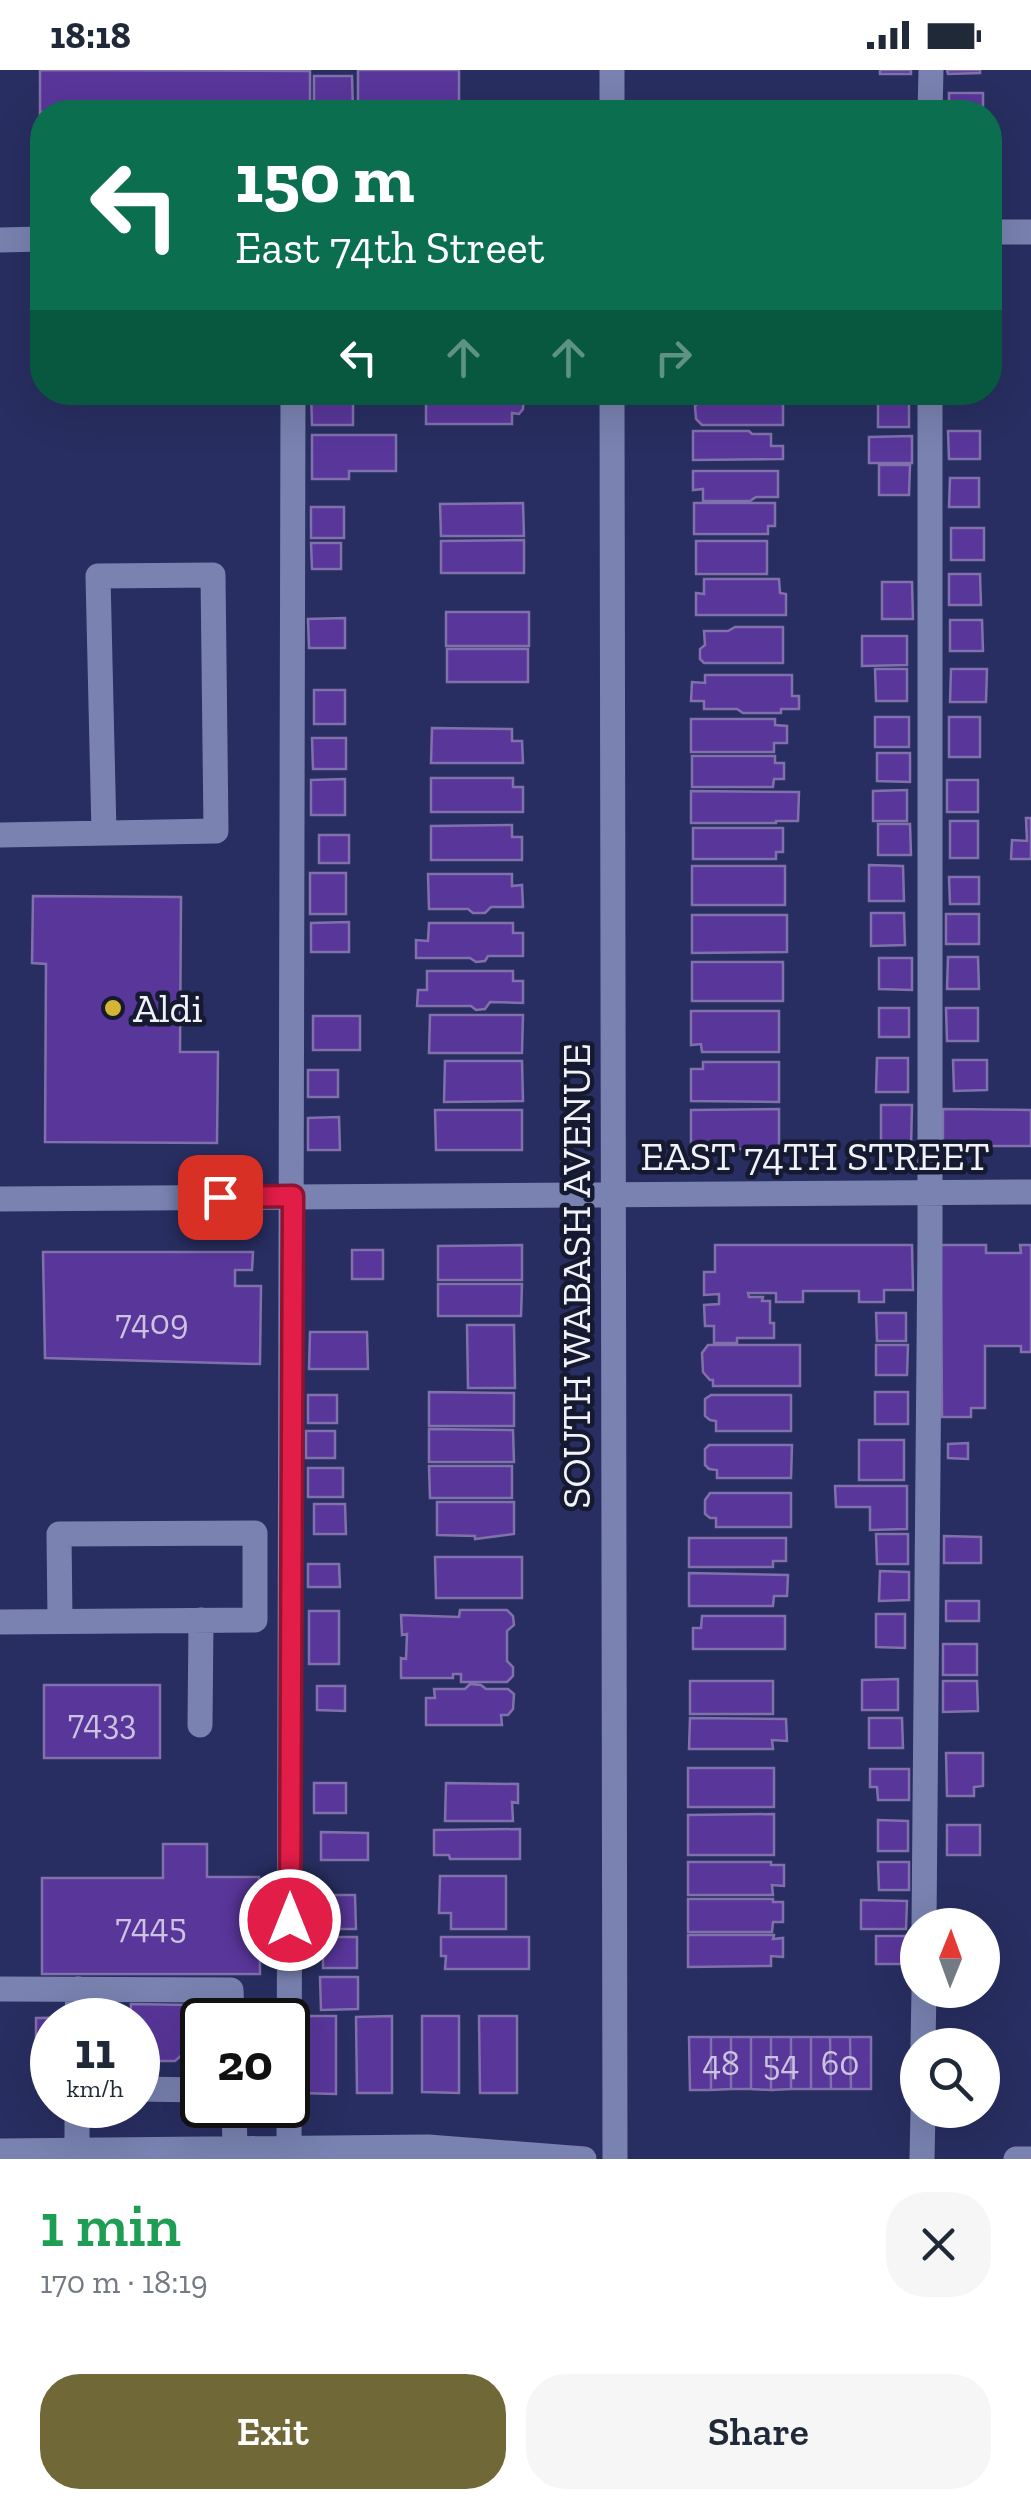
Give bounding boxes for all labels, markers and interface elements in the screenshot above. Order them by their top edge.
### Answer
text: 18:18 [50,12,131,58]
text: 150 m [235,136,415,220]
icon: left [70,140,200,270]
text: East 74th Street [235,221,544,275]
icon: left [331,330,386,385]
icon: ahead [436,330,491,385]
icon: ahead [541,330,596,385]
icon: right [646,330,701,385]
place label: Aldi [133,984,203,1032]
marker: Aldi [102,997,124,1019]
street label: SOUTH WABASH AVENUE [552,1043,600,1509]
street label: EAST 74TH STREET [640,1132,990,1180]
pin [178,1155,263,1240]
icon: arrive [193,1170,248,1225]
house number: 7409 [115,1301,189,1343]
house number: 7433 [68,1701,136,1743]
position arrow [238,1868,342,1972]
house number: 7445 [115,1905,187,1947]
north arrow [900,1908,1000,2008]
map controls [900,1908,1000,2128]
speed limit sign: 20 [180,1998,310,2128]
text: 11 [75,2021,115,2081]
button: search [900,2028,1000,2128]
house number: 48 [702,2042,740,2084]
house number: 54 [763,2042,799,2084]
house number: 60 [821,2042,859,2084]
text: km/h [66,2073,124,2103]
text: 1 min [40,2189,181,2261]
button: close [886,2192,991,2297]
text: 170 m · 18:19 [40,2263,208,2301]
button: Exit [40,2374,506,2489]
button: Share [526,2374,991,2489]

